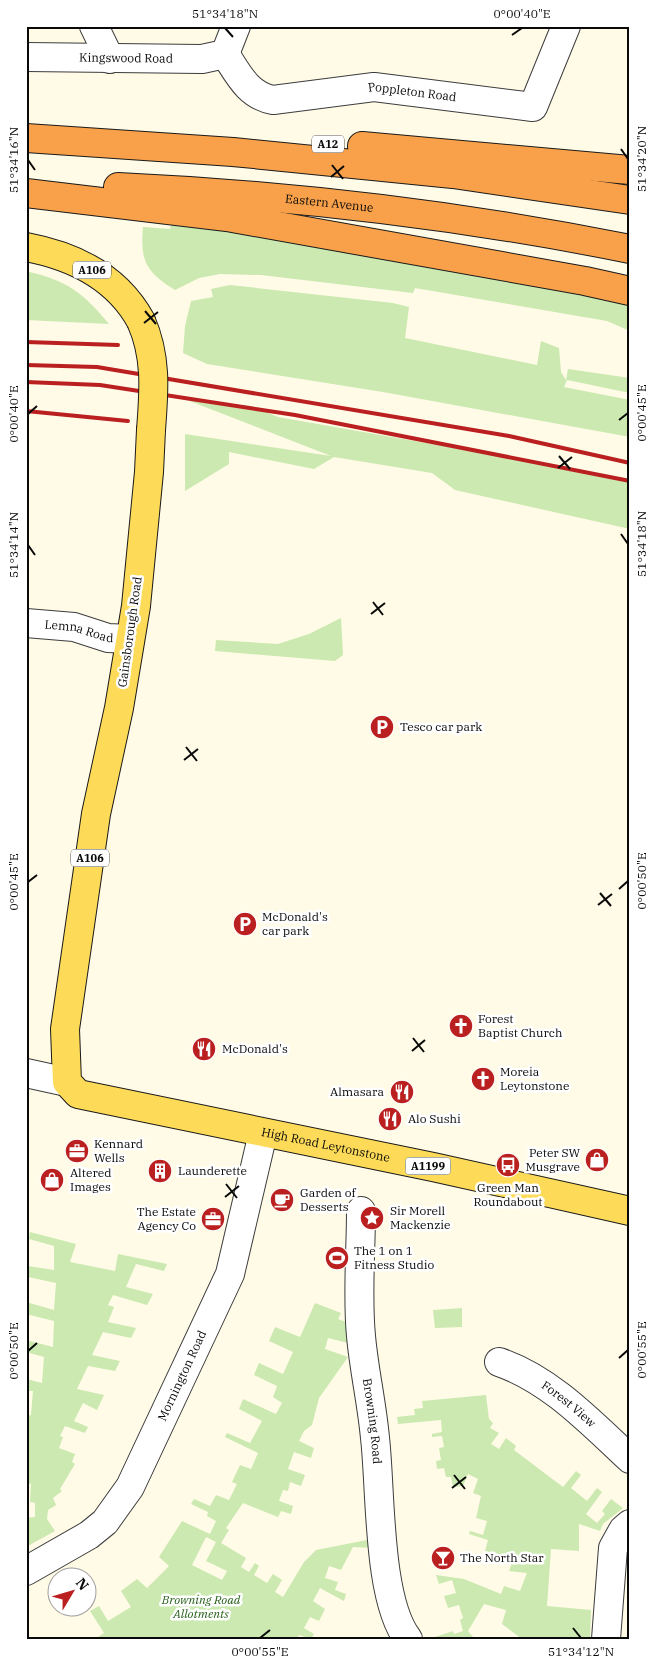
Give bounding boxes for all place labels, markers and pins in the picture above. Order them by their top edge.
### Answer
parking icon: Tesco car park [369,714,395,740]
place label: Tesco car park [400,719,482,734]
place label: McDonald's car park [262,909,328,938]
parking icon: McDonald's car park [232,911,258,937]
place label: Forest Baptist Church [478,1011,563,1040]
church icon: Forest Baptist Church [448,1013,474,1039]
restaurant icon: McDonald's [191,1036,217,1062]
place label: McDonald's [222,1041,288,1056]
place label: Moreia Leytonstone [500,1064,569,1093]
church icon: Moreia Leytonstone [470,1066,496,1092]
restaurant icon: Almasara [389,1079,415,1105]
place label: Almasara [330,1084,384,1099]
restaurant icon: Alo Sushi [377,1106,403,1132]
place label: Alo Sushi [408,1111,461,1126]
place label: Kennard Wells [94,1136,143,1165]
office icon: Kennard Wells [64,1138,90,1164]
place label: Peter SW Musgrave [525,1145,580,1174]
shop icon: Peter SW Musgrave [584,1147,610,1173]
bus stop icon: Green Man Roundabout [495,1152,521,1178]
building icon: Launderette [147,1158,173,1184]
place label: Launderette [178,1163,247,1178]
place label: Altered Images [70,1165,112,1194]
shop icon: Altered Images [39,1167,65,1193]
place label: Green Man Roundabout [473,1180,543,1209]
place label: Garden of Desserts [300,1185,357,1214]
cafe icon: Garden of Desserts [269,1187,295,1213]
place label: Sir Morell Mackenzie [390,1203,450,1232]
place label: The Estate Agency Co [137,1204,196,1233]
place icon: Sir Morell Mackenzie [359,1205,385,1231]
office icon: The Estate Agency Co [200,1206,226,1232]
place label: The 1 on 1 Fitness Studio [354,1243,435,1272]
sports icon: The 1 on 1 Fitness Studio [324,1245,350,1271]
bar icon: The North Star [430,1545,456,1571]
place label: The North Star [460,1550,544,1565]

